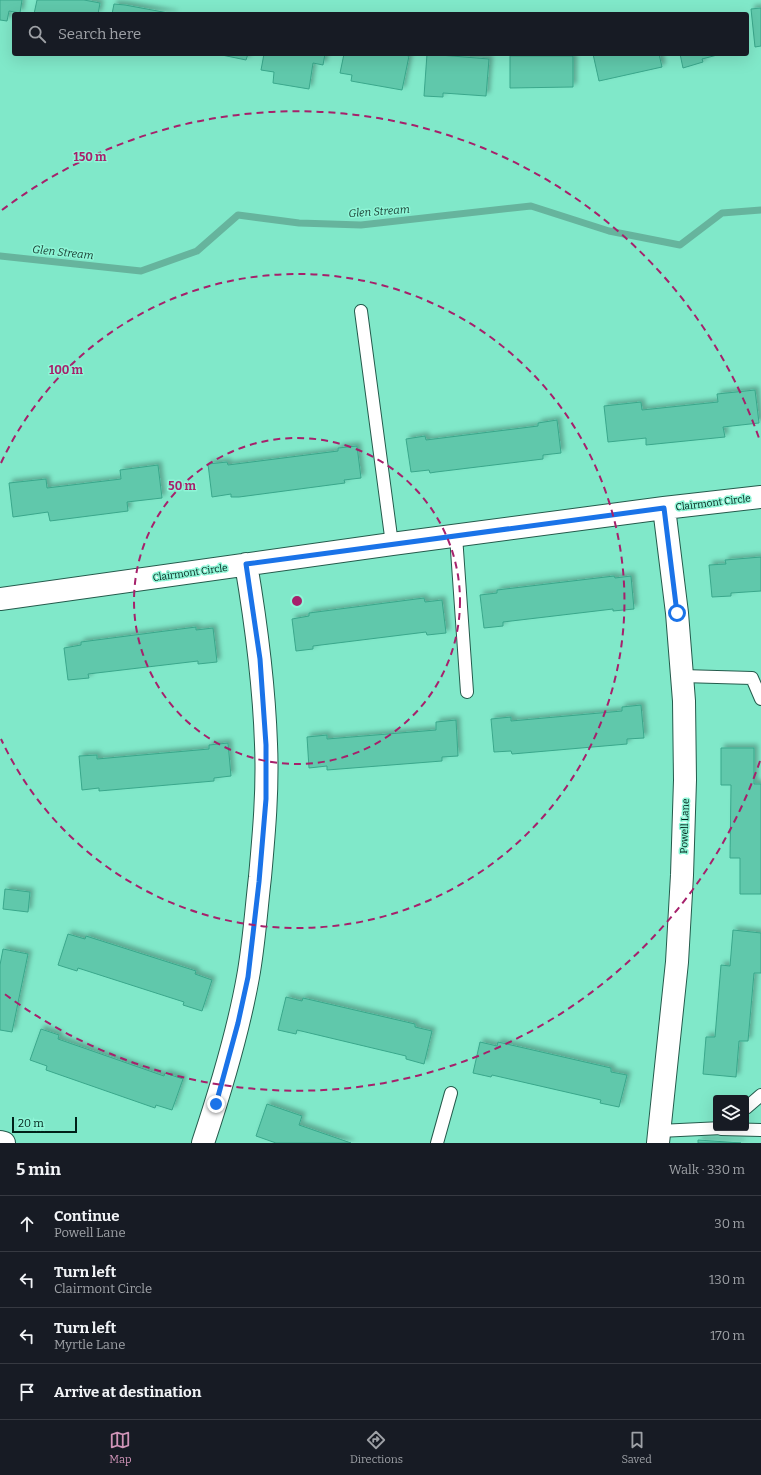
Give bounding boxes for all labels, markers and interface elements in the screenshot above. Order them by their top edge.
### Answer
search box [12,12,749,56]
icon: search [26,23,48,45]
text: Search here [58,25,141,43]
text: 150 m [74,150,107,164]
water label: Glen Stream [348,203,410,220]
water label: Glen Stream [32,243,94,262]
text: 100 m [49,363,84,377]
text: 50 m [168,479,196,493]
street label: Clairmont Circle [675,492,751,514]
street label: Clairmont Circle [152,562,228,584]
centre of rings [290,594,304,608]
route start [668,604,686,622]
street label: Powell Lane [678,798,692,854]
route end [207,1095,225,1113]
map controls [713,1095,749,1131]
button: layers [713,1095,749,1131]
scale bar [12,1115,77,1134]
text: 20 m [18,1117,44,1130]
text: 5 min [16,1159,61,1180]
text: Walk · 330 m [669,1162,745,1177]
text: Continue [54,1207,120,1225]
icon: ahead [16,1213,38,1235]
text: 30 m [714,1216,745,1231]
text: Powell Lane [54,1225,126,1240]
text: Turn left [54,1263,116,1281]
icon: left [16,1269,38,1291]
text: 130 m [709,1272,745,1287]
text: Clairmont Circle [54,1281,152,1296]
text: Turn left [54,1319,116,1337]
icon: left [16,1325,38,1347]
text: 170 m [710,1328,745,1343]
text: Myrtle Lane [54,1337,125,1352]
icon: arrive [16,1381,38,1403]
text: Arrive at destination [54,1383,201,1401]
tab: Map [109,1429,131,1466]
tab: Directions [350,1429,403,1466]
tab: Saved [621,1429,652,1466]

